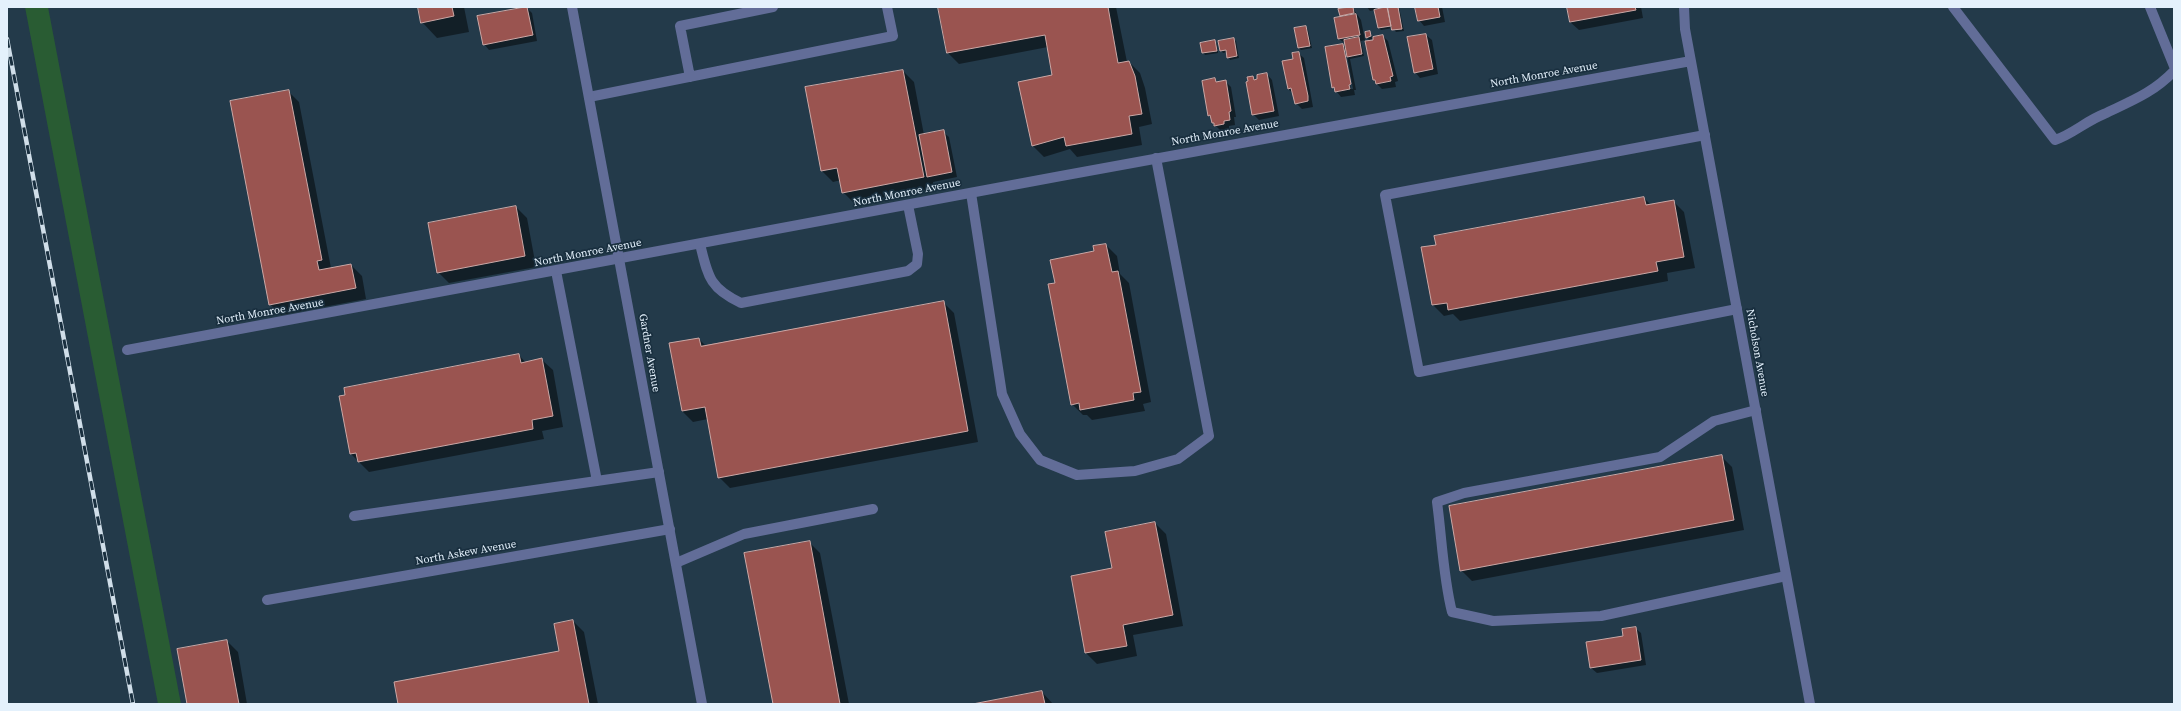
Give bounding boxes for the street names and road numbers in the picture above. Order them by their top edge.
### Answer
street label: North Monroe Avenue [1489,59,1599,91]
street label: North Monroe Avenue [1170,117,1280,149]
street label: North Monroe Avenue [852,176,962,210]
street label: North Monroe Avenue [533,236,643,270]
street label: North Monroe Avenue [215,296,325,328]
street label: Nicholson Avenue [1743,308,1771,398]
street label: Gardner Avenue [636,313,662,393]
street label: North Askew Avenue [415,538,517,568]

